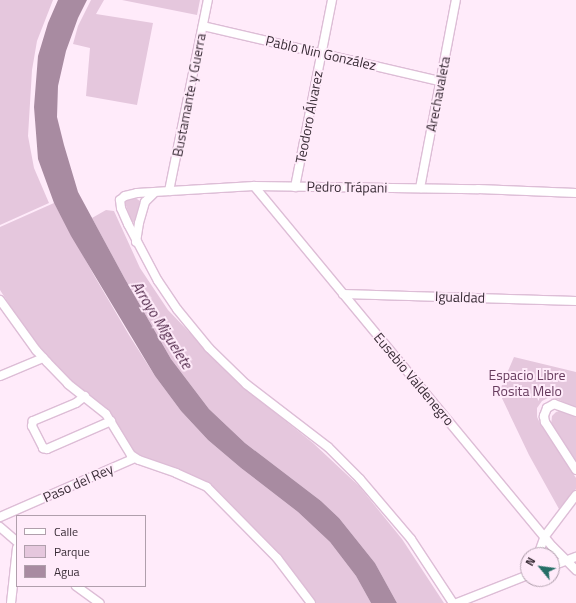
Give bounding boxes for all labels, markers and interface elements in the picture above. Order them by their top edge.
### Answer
street label: Bustamante y Guerra [169,32,209,158]
street label: Pablo Nin González [264,32,378,74]
street label: Arechavaleta [422,55,454,133]
street label: Teodoro Álvarez [292,69,326,165]
street label: Pedro Trápani [306,178,388,196]
water label: Arroyo Miguelete [128,278,196,372]
street label: Igualdad [435,288,485,306]
street label: Eusebio Valdenegro [370,329,458,429]
park label: Espacio Libre Rosita Melo [488,367,566,400]
street label: Paso del Rey [40,460,116,506]
legend [16,515,146,587]
text: Calle [54,522,78,541]
text: Parque [54,542,90,561]
north arrow [520,547,560,587]
text: N [522,554,539,569]
text: Agua [54,562,80,581]

